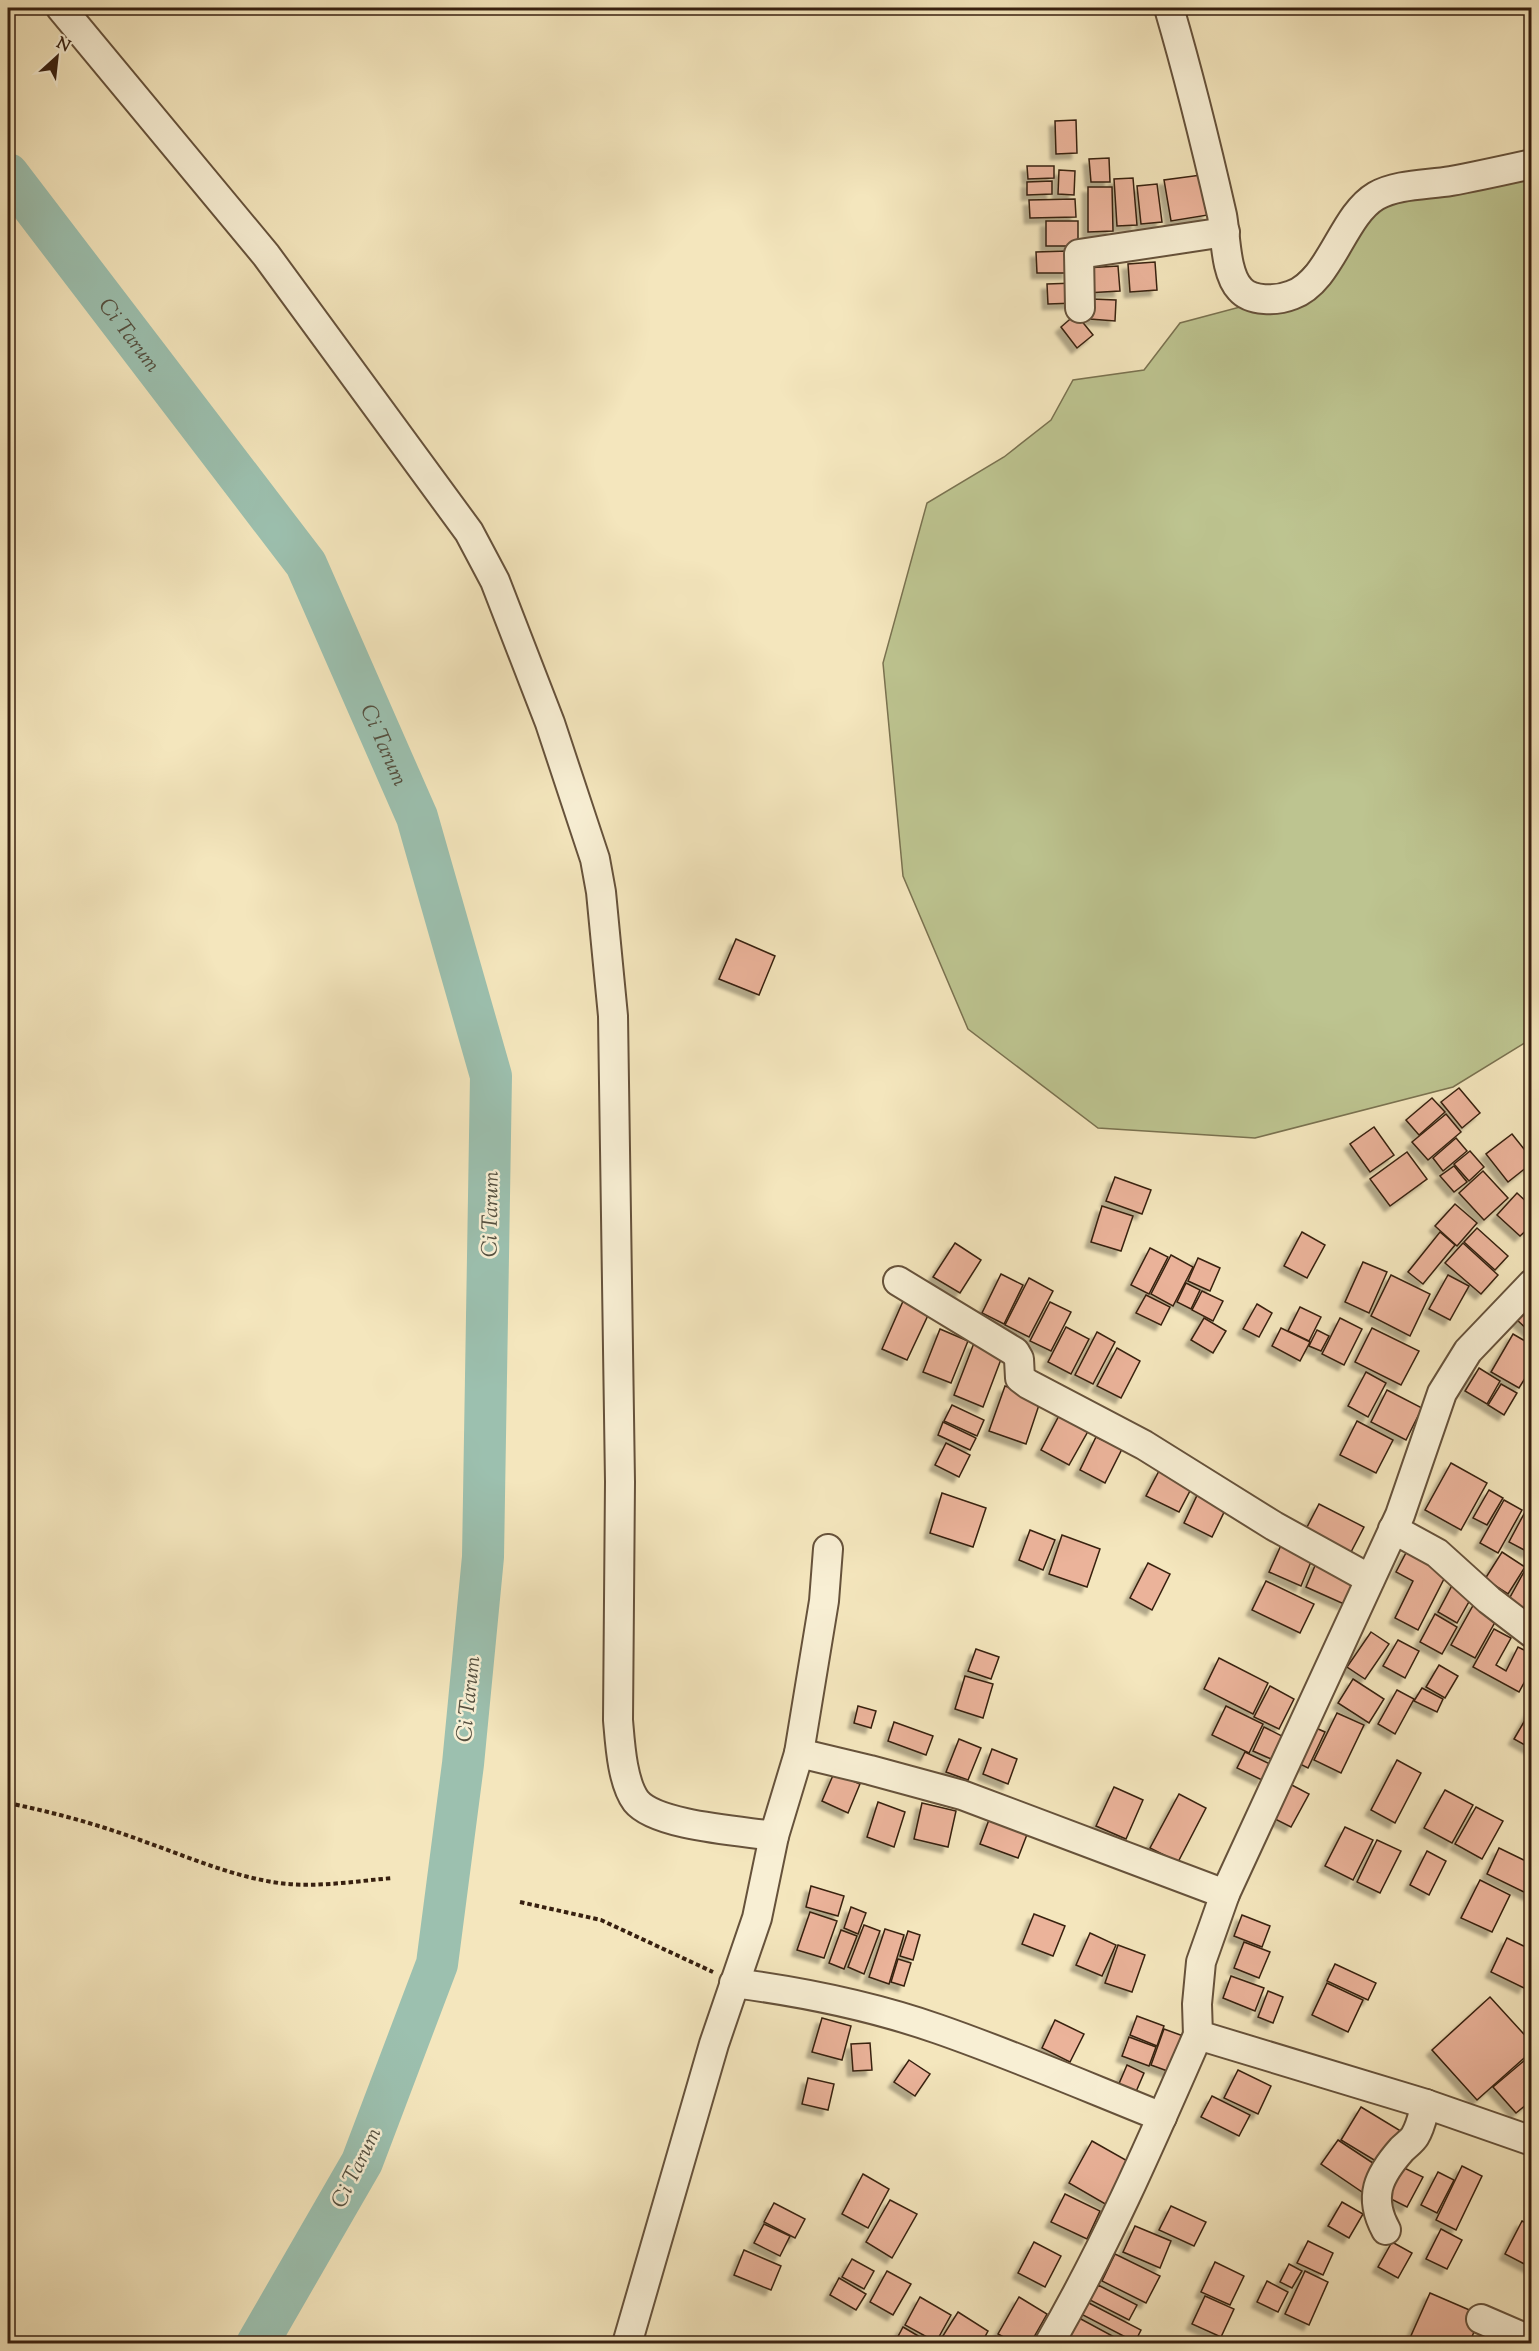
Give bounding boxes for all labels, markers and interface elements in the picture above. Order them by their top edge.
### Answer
north arrow [27,27,87,87]
text: N [52,33,74,59]
water label: Ci Tarum [89,292,167,381]
water label: Ci Tarum [350,700,415,792]
water label: Ci Tarum [475,1170,509,1257]
water label: Ci Tarum [450,1654,490,1744]
water label: Ci Tarum [324,2122,391,2214]

